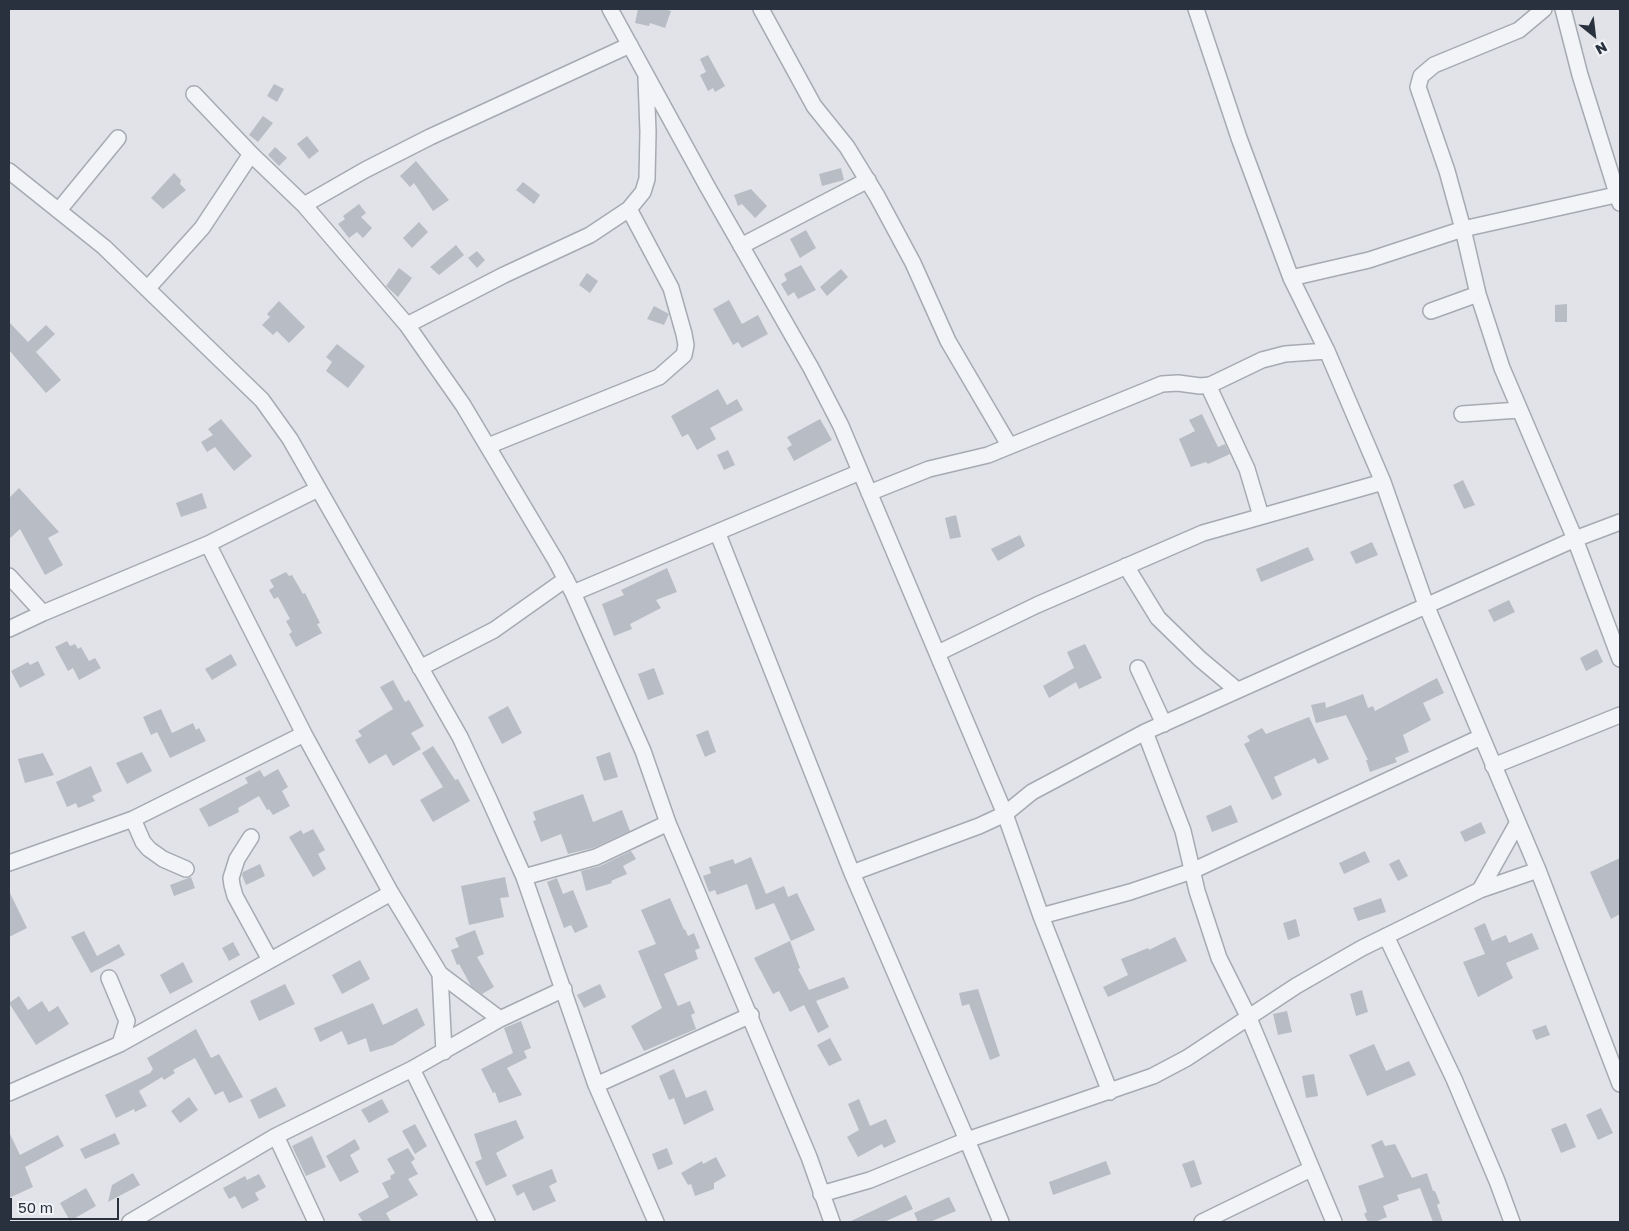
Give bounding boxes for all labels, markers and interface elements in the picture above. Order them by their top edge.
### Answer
north arrow [1569,10,1619,60]
text: N [1593,39,1610,59]
scale bar [12,1188,121,1220]
text: 50 m [18,1198,53,1216]

